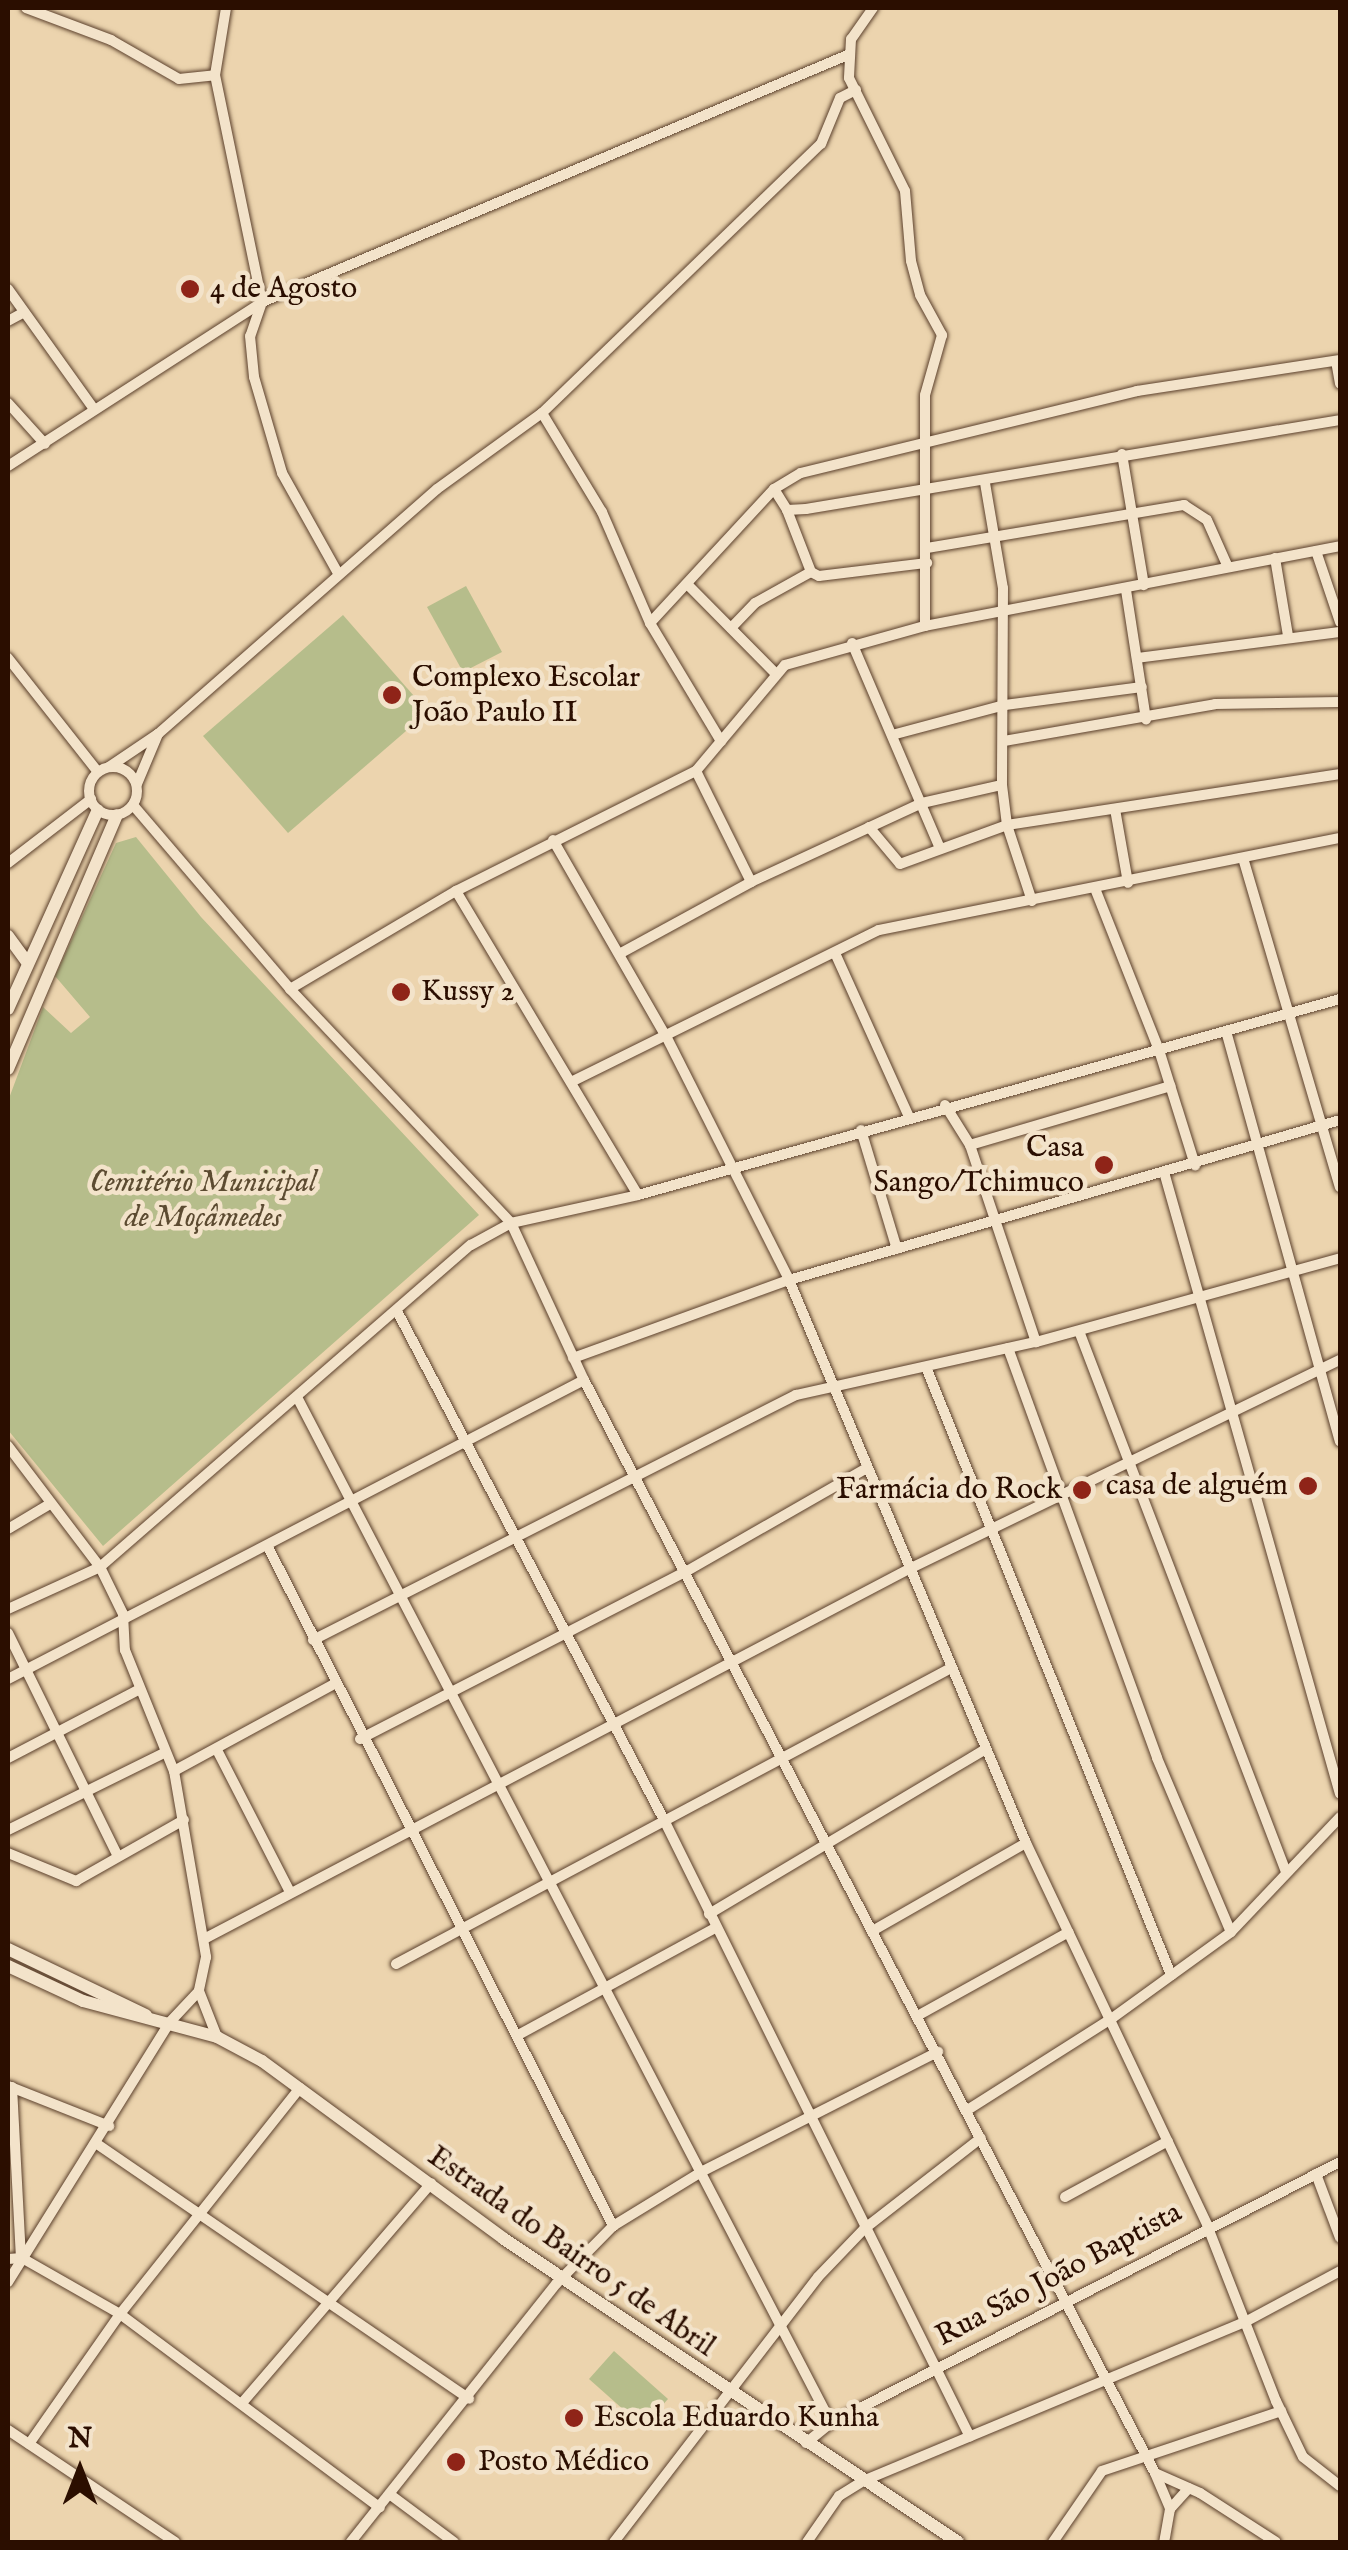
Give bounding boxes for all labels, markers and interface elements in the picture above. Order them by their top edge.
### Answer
place label: 4 de Agosto [210,271,357,307]
marker: 4 de Agosto [179,278,201,300]
place label: Complexo Escolar João Paulo II [412,660,640,730]
marker: Complexo Escolar João Paulo II [381,684,403,706]
place label: Kussy 2 [421,974,515,1010]
marker: Kussy 2 [390,981,412,1003]
place label: Casa Sango/Tchimuco [873,1130,1084,1200]
marker: Casa Sango/Tchimuco [1093,1154,1115,1176]
park label: Cemitério Municipal de Moçâmedes [90,1165,316,1236]
place label: casa de alguém [1106,1468,1288,1504]
place label: Farmácia do Rock [836,1472,1062,1508]
marker: casa de alguém [1297,1475,1319,1497]
marker: Farmácia do Rock [1071,1479,1093,1501]
street label: Estrada do Bairro 5 de Abril [420,2139,722,2365]
street label: Rua São João Baptista [930,2195,1188,2355]
place label: Escola Eduardo Kunha [594,2400,879,2436]
marker: Escola Eduardo Kunha [563,2407,585,2429]
north arrow [30,2420,130,2520]
text: N [68,2422,92,2457]
place label: Posto Médico [478,2444,649,2480]
marker: Posto Médico [443,2449,469,2475]

